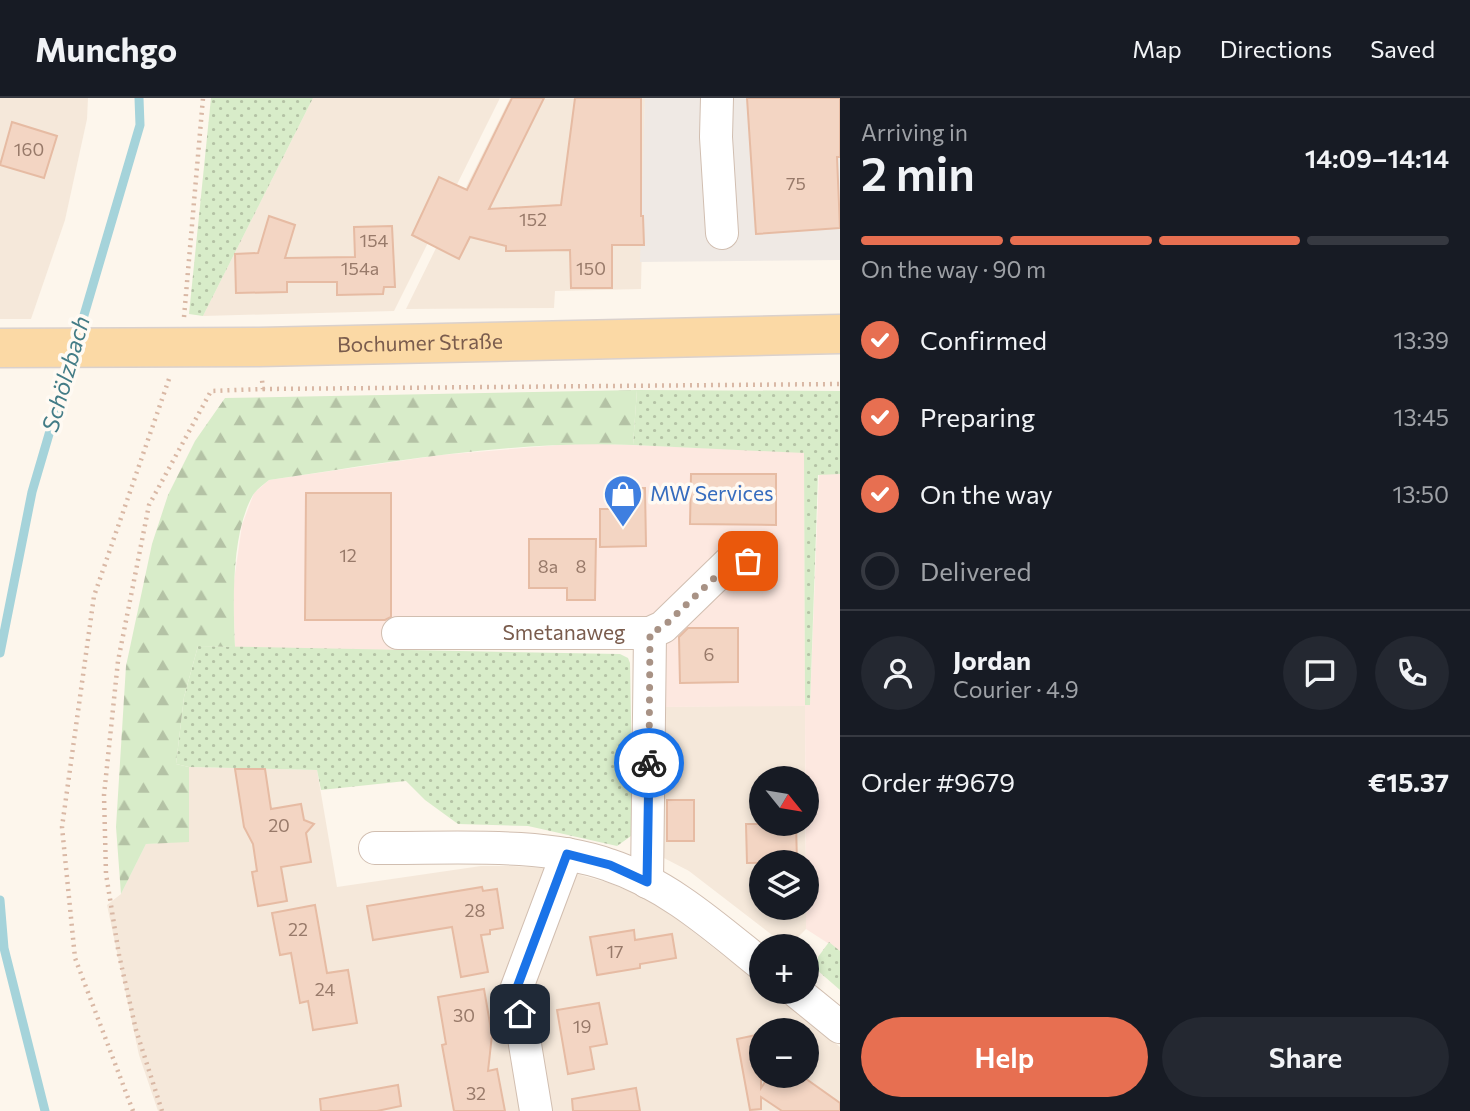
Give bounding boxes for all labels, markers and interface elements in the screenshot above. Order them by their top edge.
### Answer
text: Munchgo [35,28,177,69]
text: Map [1132,34,1182,63]
text: Directions [1220,34,1332,63]
text: Saved [1370,34,1435,63]
text: Arriving in [861,118,968,146]
house number: 160 [14,138,44,160]
text: 14:09–14:14 [1305,142,1449,173]
text: 2 min [861,144,975,200]
house number: 75 [786,172,806,194]
house number: 152 [519,208,547,230]
house number: 154 [360,229,389,251]
text: On the way · 90 m [861,255,1046,283]
house number: 154a [341,257,379,279]
house number: 150 [576,257,606,279]
water label: Schölzbach [35,313,95,435]
icon: check [861,321,899,359]
text: Confirmed [920,324,1047,355]
text: 13:39 [1394,326,1449,354]
street label: Bochumer Straße [337,328,503,356]
icon: check [861,398,899,436]
text: Preparing [920,401,1035,432]
text: 13:45 [1394,403,1449,431]
shop icon: MW Services [602,473,644,528]
icon: check [861,475,899,513]
text: On the way [920,478,1053,509]
place label: MW Services [650,480,774,505]
text: 13:50 [1392,480,1449,508]
pin [718,531,778,591]
icon: bag [729,542,767,580]
house number: 12 [339,544,357,566]
house number: 8a [538,555,558,577]
house number: 8 [576,555,587,577]
text: Delivered [920,555,1031,586]
street label: Smetanaweg [503,619,625,644]
button: person [861,636,935,710]
button: chat [1283,636,1357,710]
button: phone [1375,636,1449,710]
house number: 6 [704,643,714,665]
text: Jordan [953,644,1031,675]
text: Courier · 4.9 [953,675,1079,703]
courier [614,728,684,798]
icon: bike [630,744,668,782]
north arrow [749,766,819,836]
map controls [749,766,819,1088]
text: Order #9679 [861,766,1015,797]
text: €15.37 [1368,766,1449,797]
house number: 20 [268,814,290,836]
button: layers [749,850,819,920]
house number: 28 [465,899,486,921]
house number: 22 [288,918,308,940]
button: + [749,934,819,1004]
house number: 17 [606,940,624,962]
house number: 24 [315,978,335,1000]
pin [490,984,550,1044]
icon: home [501,995,539,1033]
house number: 30 [453,1004,475,1026]
house number: 19 [573,1015,591,1037]
button: Help [861,1017,1148,1097]
button: Share [1162,1017,1449,1097]
button: − [749,1018,819,1088]
house number: 32 [466,1082,486,1104]

